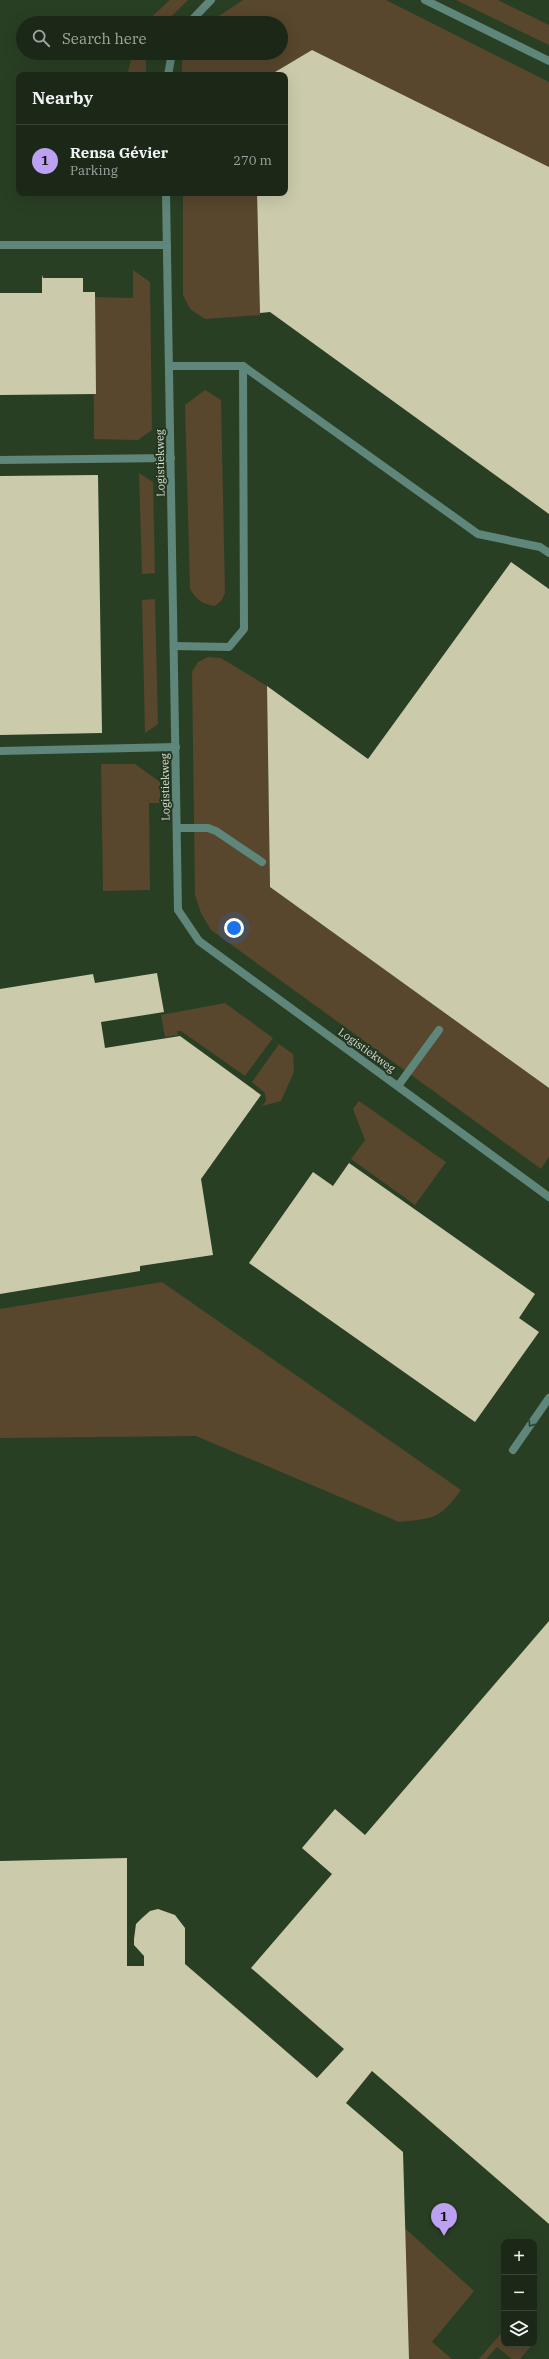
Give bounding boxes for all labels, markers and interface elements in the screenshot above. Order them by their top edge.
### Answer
search box [16,16,288,60]
icon: search [30,27,52,49]
text: Search here [62,29,147,48]
text: Nearby [32,87,93,109]
text: Rensa Gévier [70,143,168,162]
text: 1 [41,152,49,169]
text: 270 m [233,152,272,169]
text: Parking [70,162,118,179]
street label: Logistiekweg [152,429,168,497]
street label: Logistiekweg [157,753,173,821]
your location [224,918,244,938]
street label: Logistiekweg [336,1024,398,1076]
one-way arrow [528,1420,536,1427]
pin: 1 [431,2203,457,2236]
map controls [501,2239,537,2347]
button: + [501,2239,537,2275]
button: − [501,2275,537,2311]
button: layers [501,2311,537,2347]

